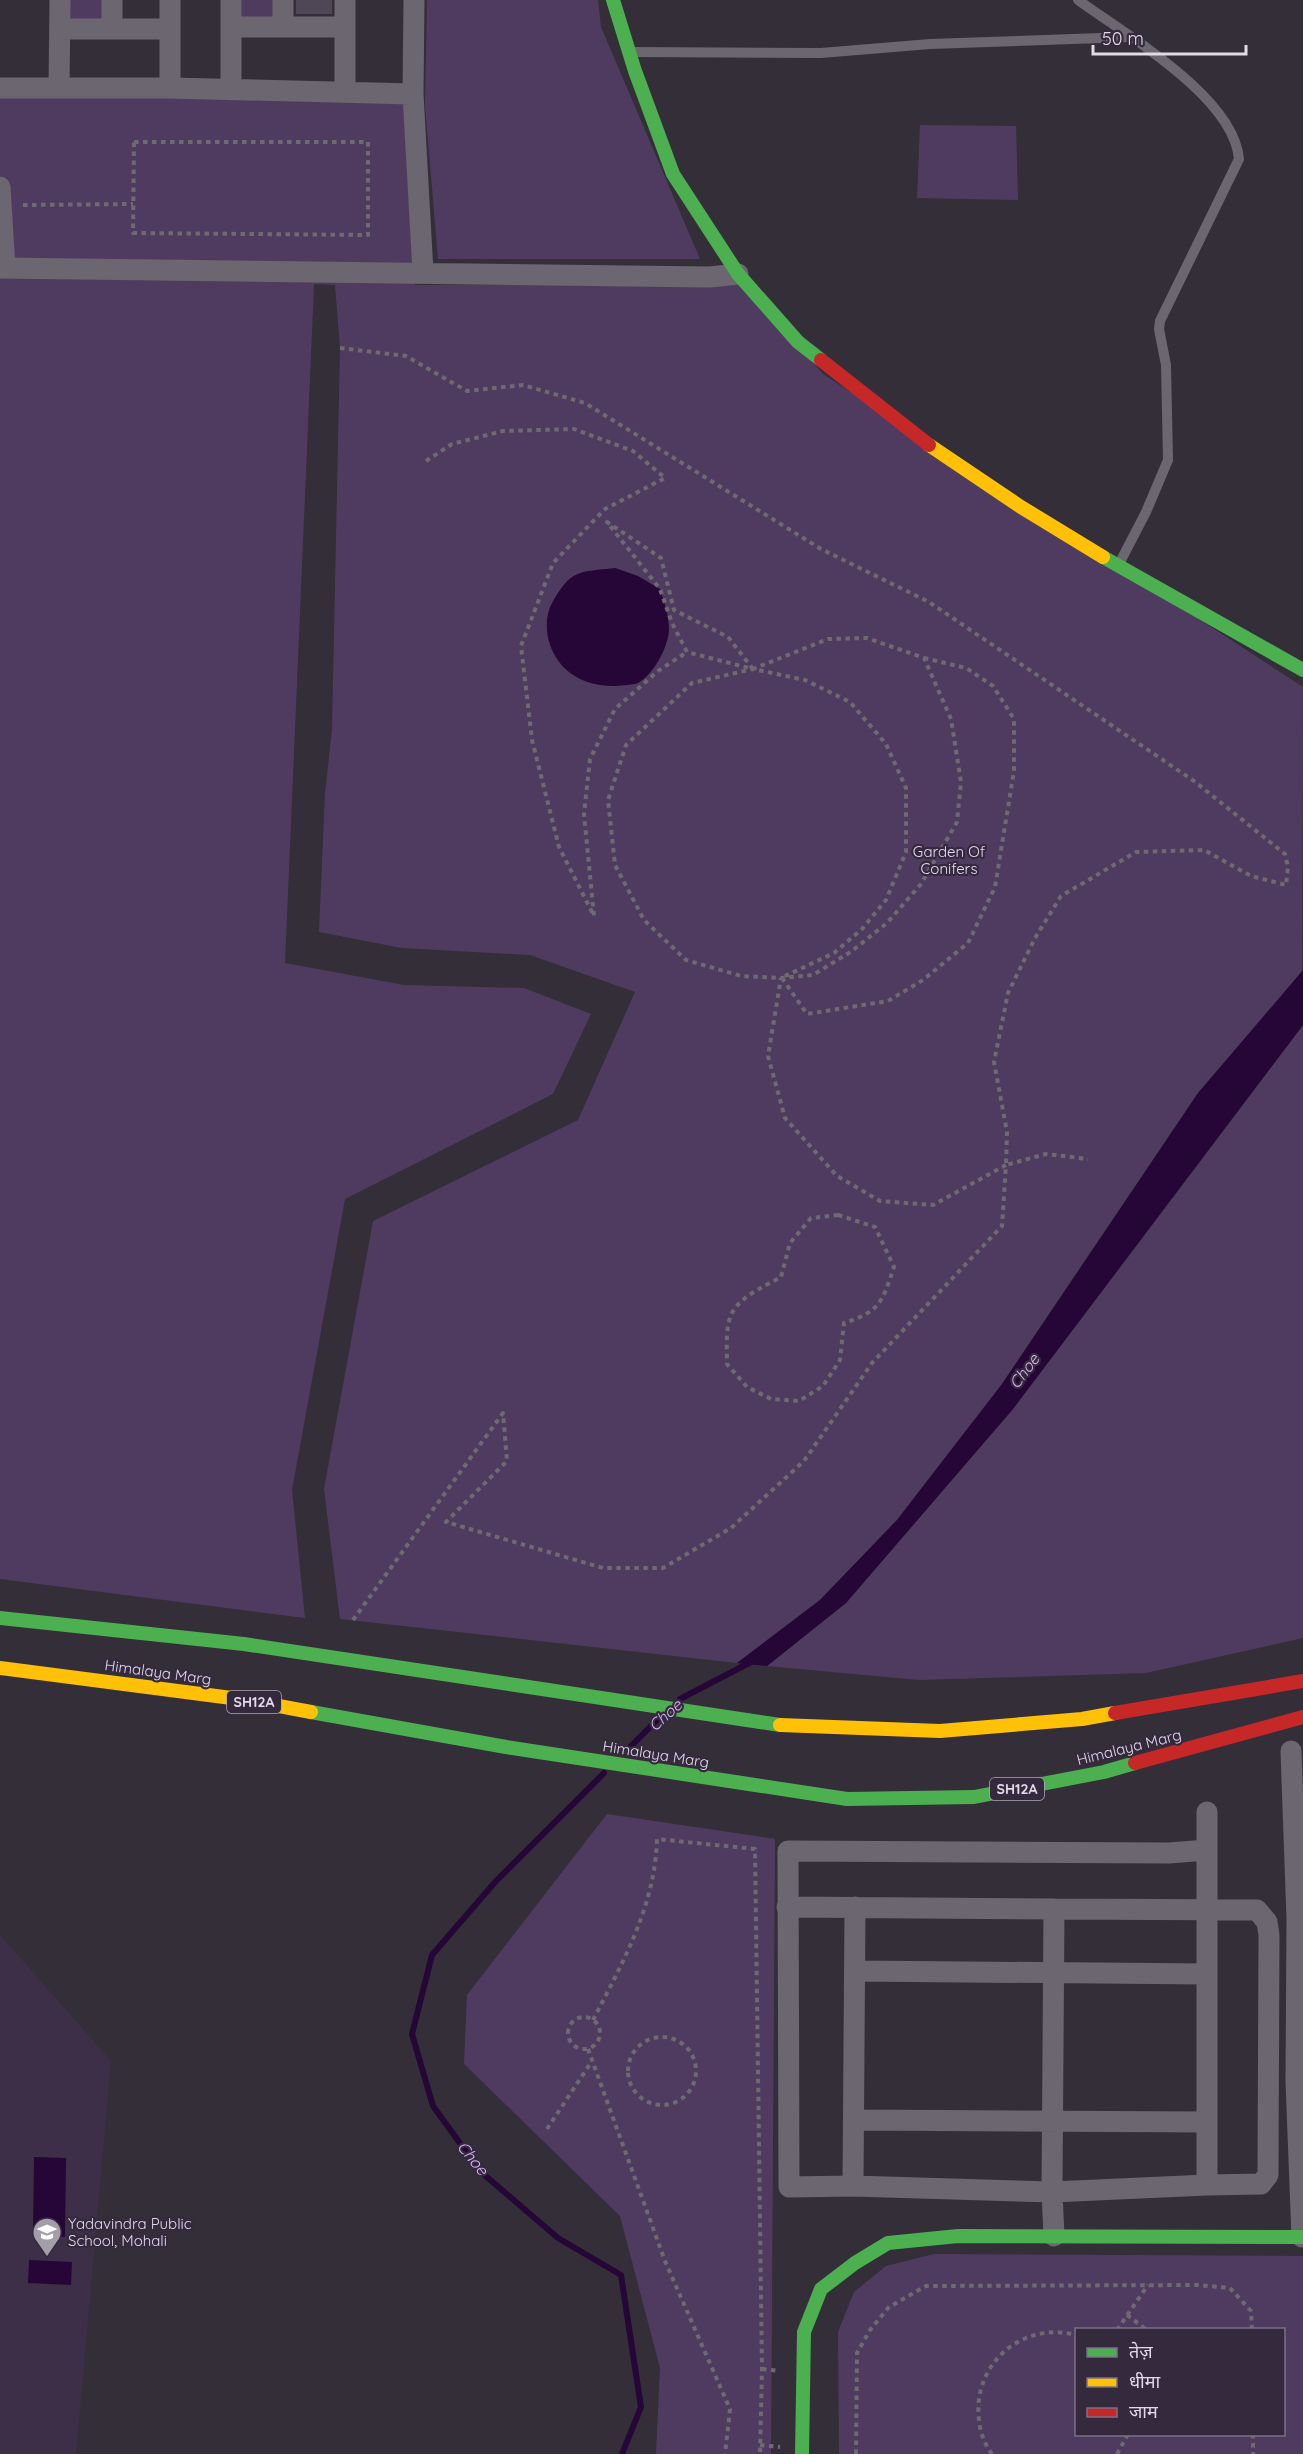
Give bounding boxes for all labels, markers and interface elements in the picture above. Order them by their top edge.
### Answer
scale bar [1093,18,1246,56]
text: 50 m [1102,27,1144,50]
park label: Garden Of Conifers [913,842,986,878]
water label: Choe [1005,1349,1044,1392]
street label: Himalaya Marg [103,1655,213,1689]
road number: SH12A [227,1691,281,1713]
water label: Choe [644,1694,687,1735]
street label: Himalaya Marg [1075,1725,1183,1769]
street label: Himalaya Marg [601,1736,711,1772]
road number: SH12A [990,1778,1044,1800]
water label: Choe [453,2137,493,2180]
place label: Yadavindra Public School, Mohali [68,2214,192,2250]
school or university icon: Yadavindra Public School, Mohali [31,2216,63,2258]
legend [1075,2328,1285,2436]
text: तेज़ [1129,2340,1153,2363]
text: धीमा [1129,2370,1160,2393]
text: जाम [1129,2400,1159,2423]

